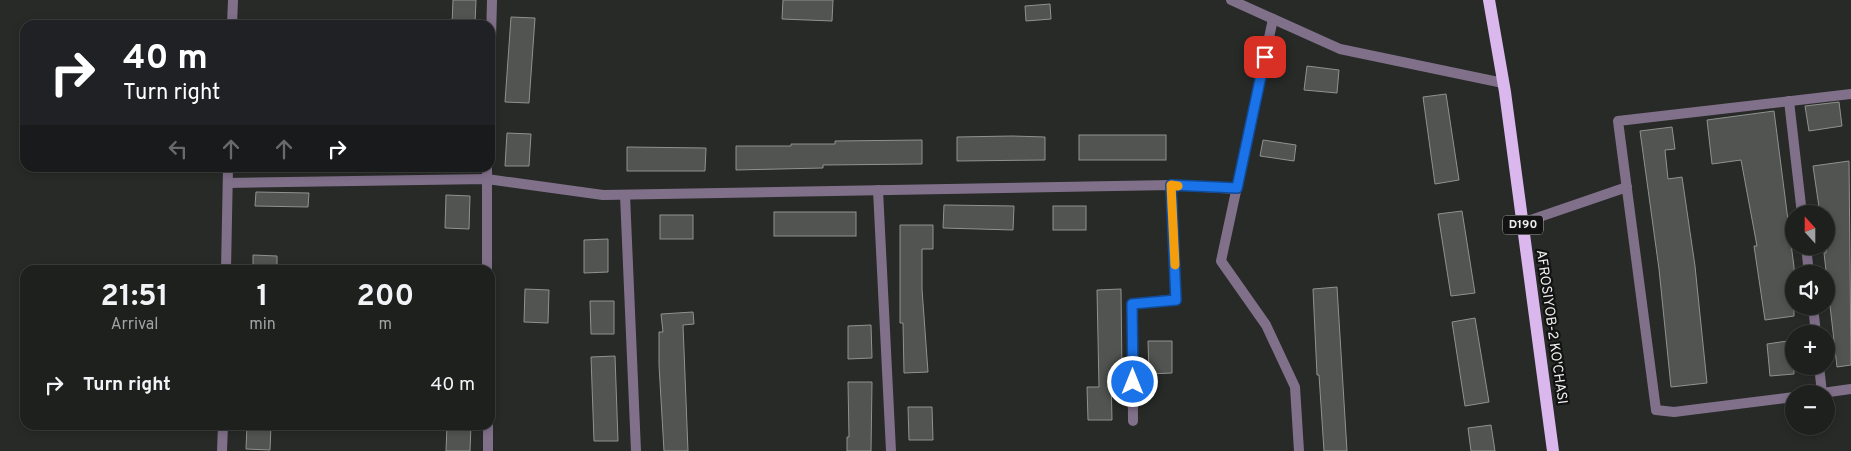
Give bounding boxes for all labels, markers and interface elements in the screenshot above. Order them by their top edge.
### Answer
pin [1244,36,1286,78]
text: 40 m [123,37,208,81]
icon: right [40,40,105,105]
icon: arrive [1251,43,1279,71]
text: Turn right [123,80,220,107]
icon: left [164,135,192,163]
icon: ahead [217,135,245,163]
icon: ahead [270,135,298,163]
icon: right [323,135,351,163]
north arrow [1785,205,1835,255]
map controls [1785,205,1835,435]
road number: D190 [1503,216,1543,234]
street label: AFROSIYOB-2 KO'CHASI [1532,249,1570,405]
button: sound [1785,265,1835,315]
text: 21:51 [101,279,169,316]
text: 1 [256,279,269,316]
text: 200 [356,279,414,316]
text: Arrival [111,315,158,335]
text: min [249,315,276,335]
text: m [379,315,392,335]
button: + [1785,325,1835,375]
position arrow [1106,355,1158,407]
icon: right [40,371,68,399]
text: Turn right [83,373,171,397]
text: 40 m [430,373,475,397]
button: − [1785,385,1835,435]

